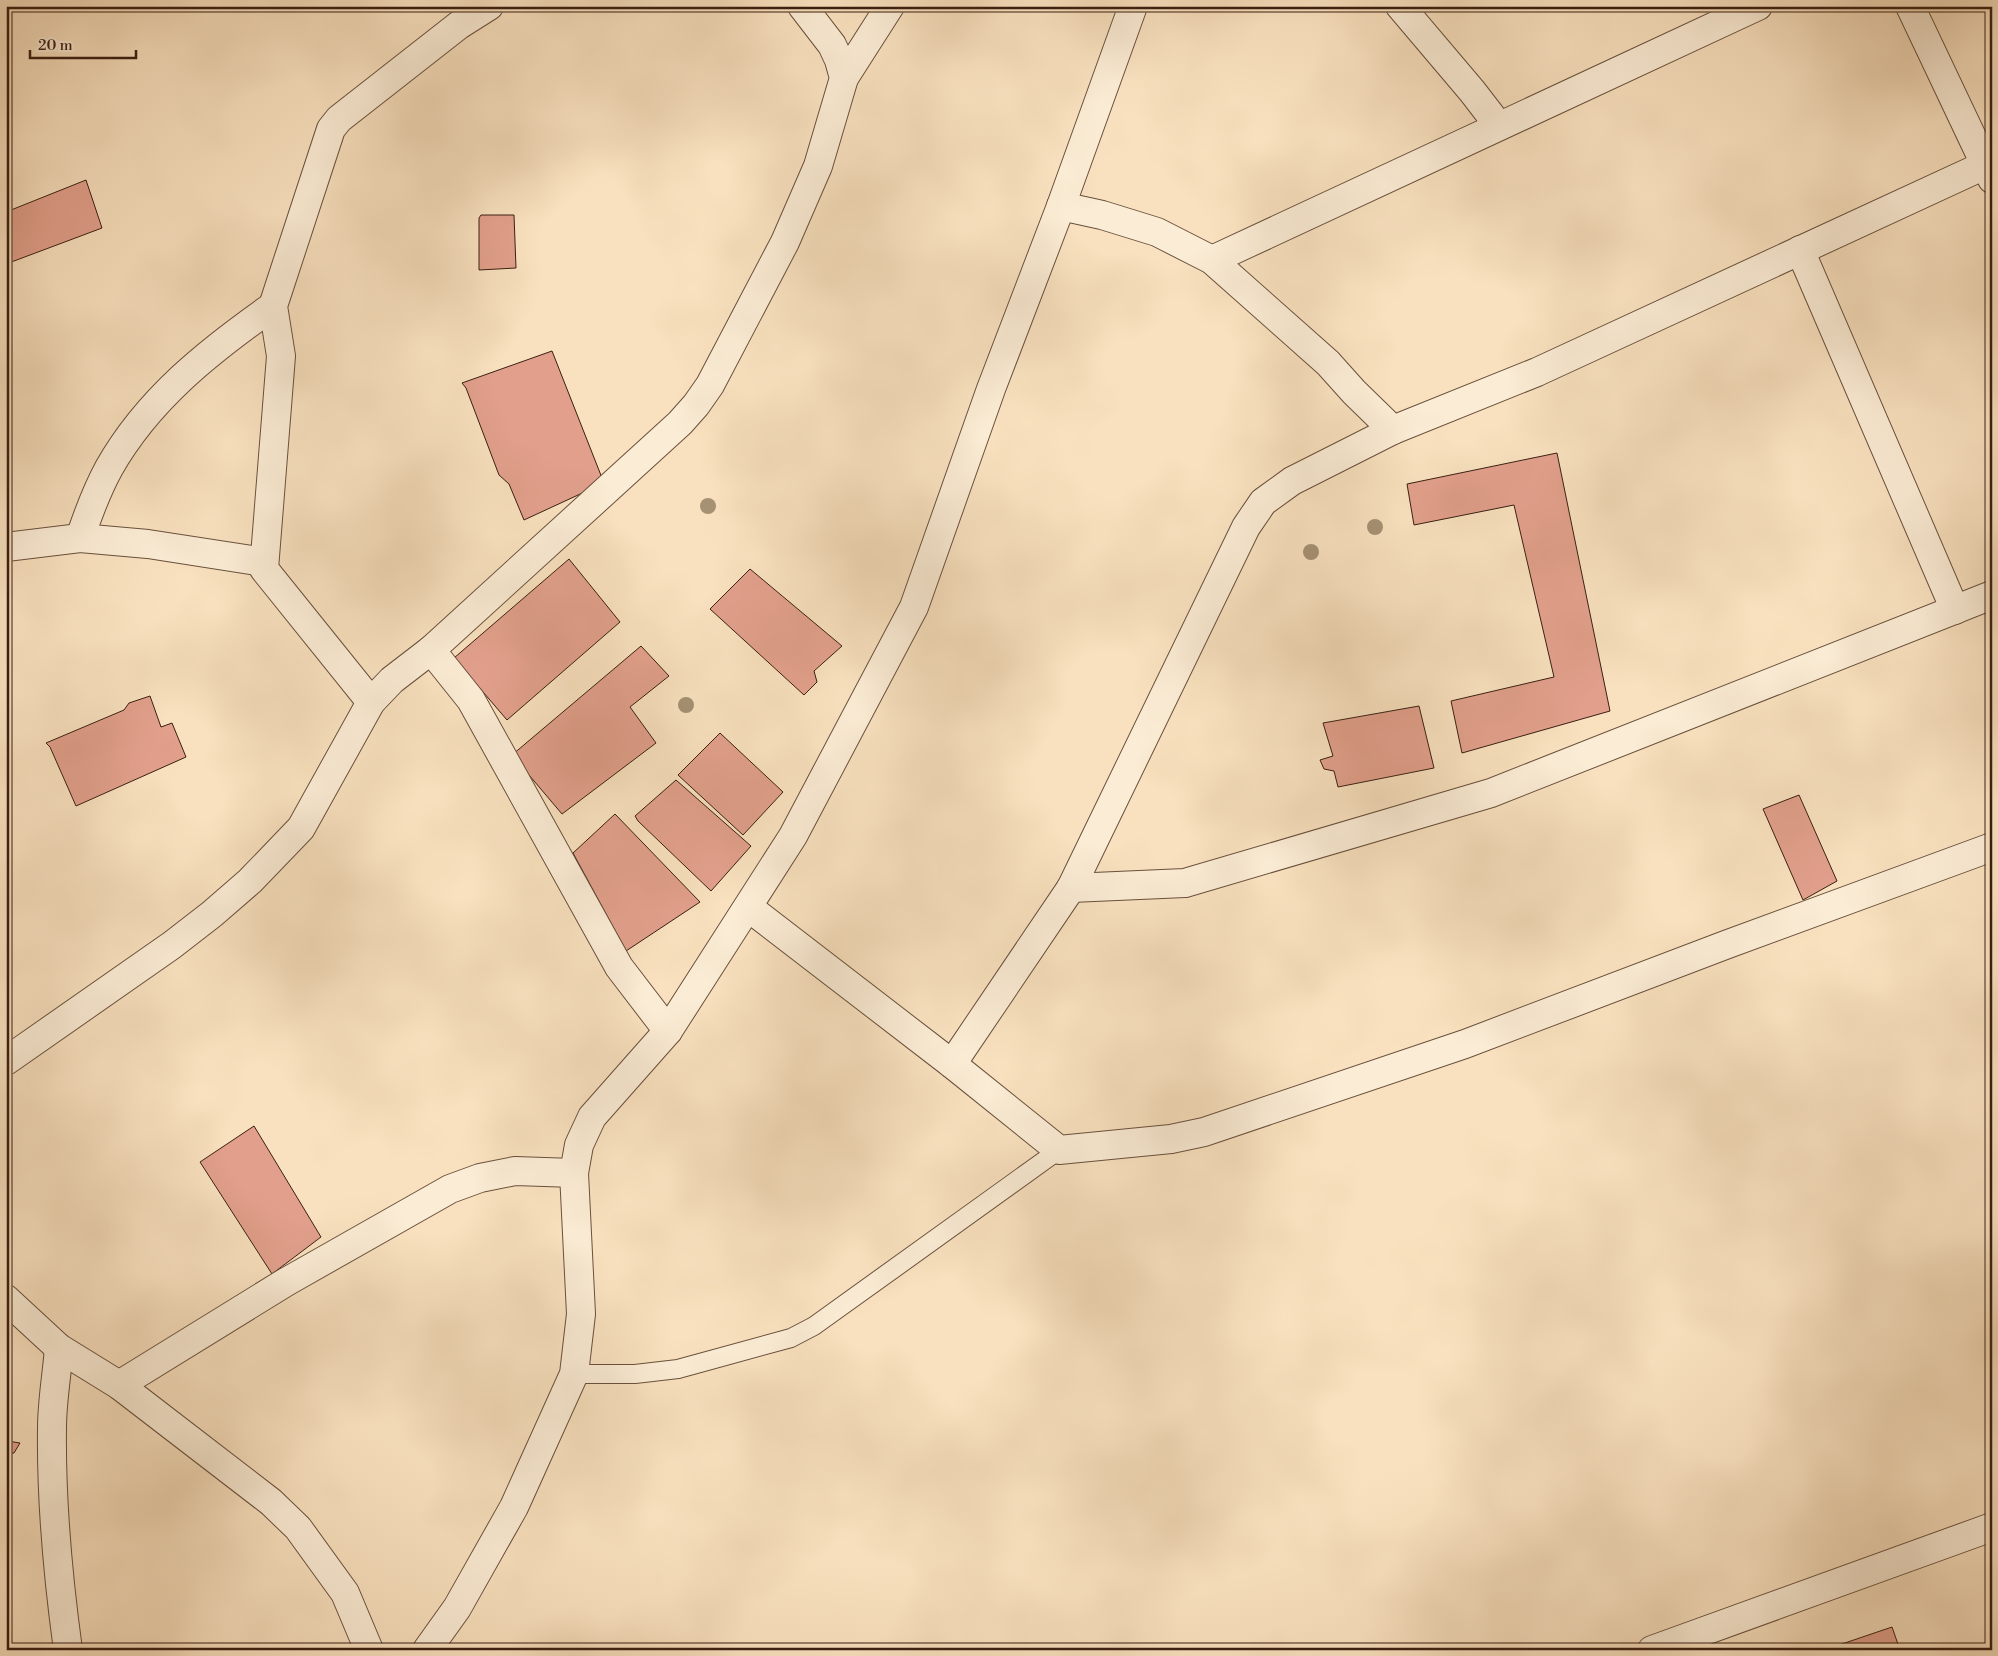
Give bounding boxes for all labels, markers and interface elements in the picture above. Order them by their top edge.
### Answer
scale bar [30,28,136,60]
text: 20 m [38,36,73,55]

